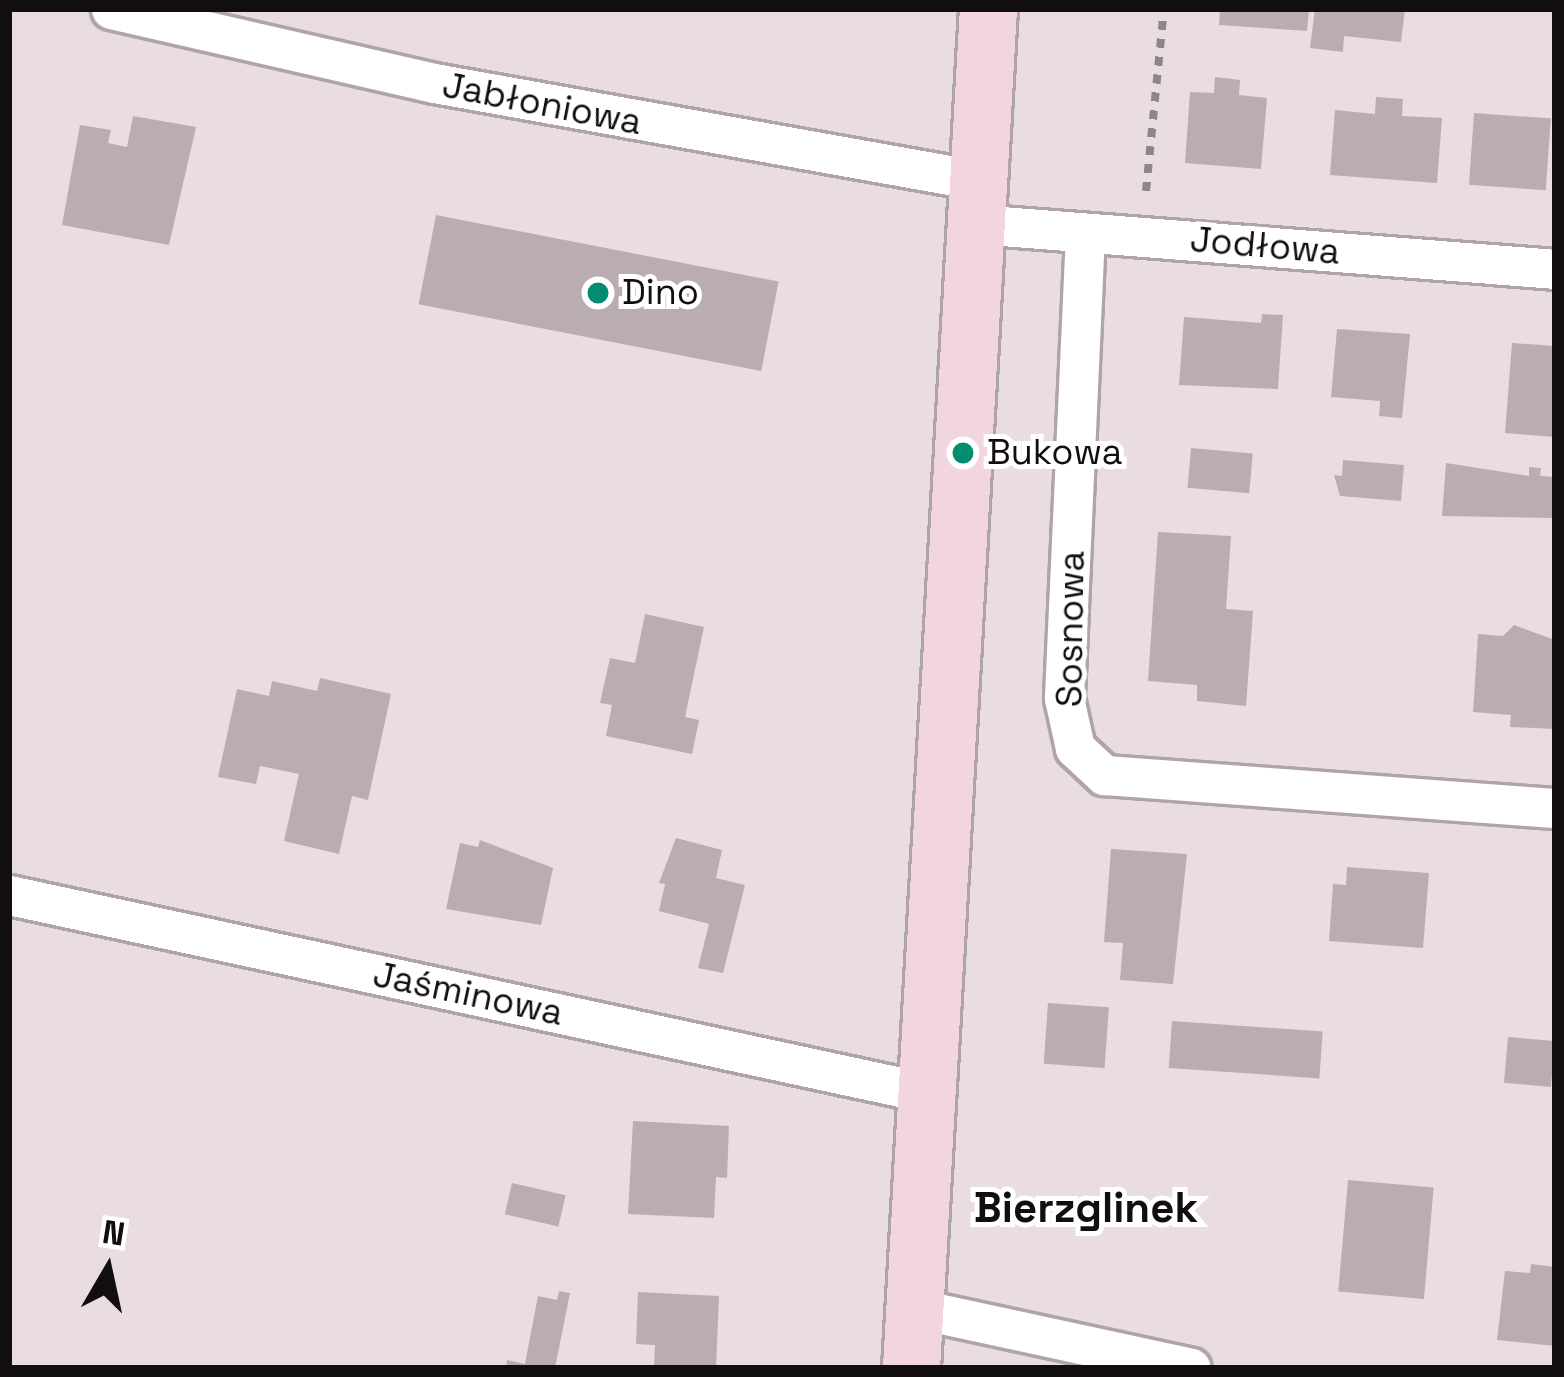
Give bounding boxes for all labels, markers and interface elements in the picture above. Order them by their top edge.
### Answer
street label: Jabłoniowa [439,64,645,144]
street label: Jodłowa [1188,218,1342,274]
place label: Dino [622,271,699,315]
marker: Dino [585,280,611,306]
place label: Bukowa [987,431,1122,475]
marker: Bukowa [950,440,976,466]
street label: Sosnowa [1048,550,1094,708]
street label: Jaśminowa [369,953,567,1035]
district label: Bierzglinek [974,1183,1198,1233]
north arrow [48,1209,168,1329]
text: N [99,1211,128,1256]

